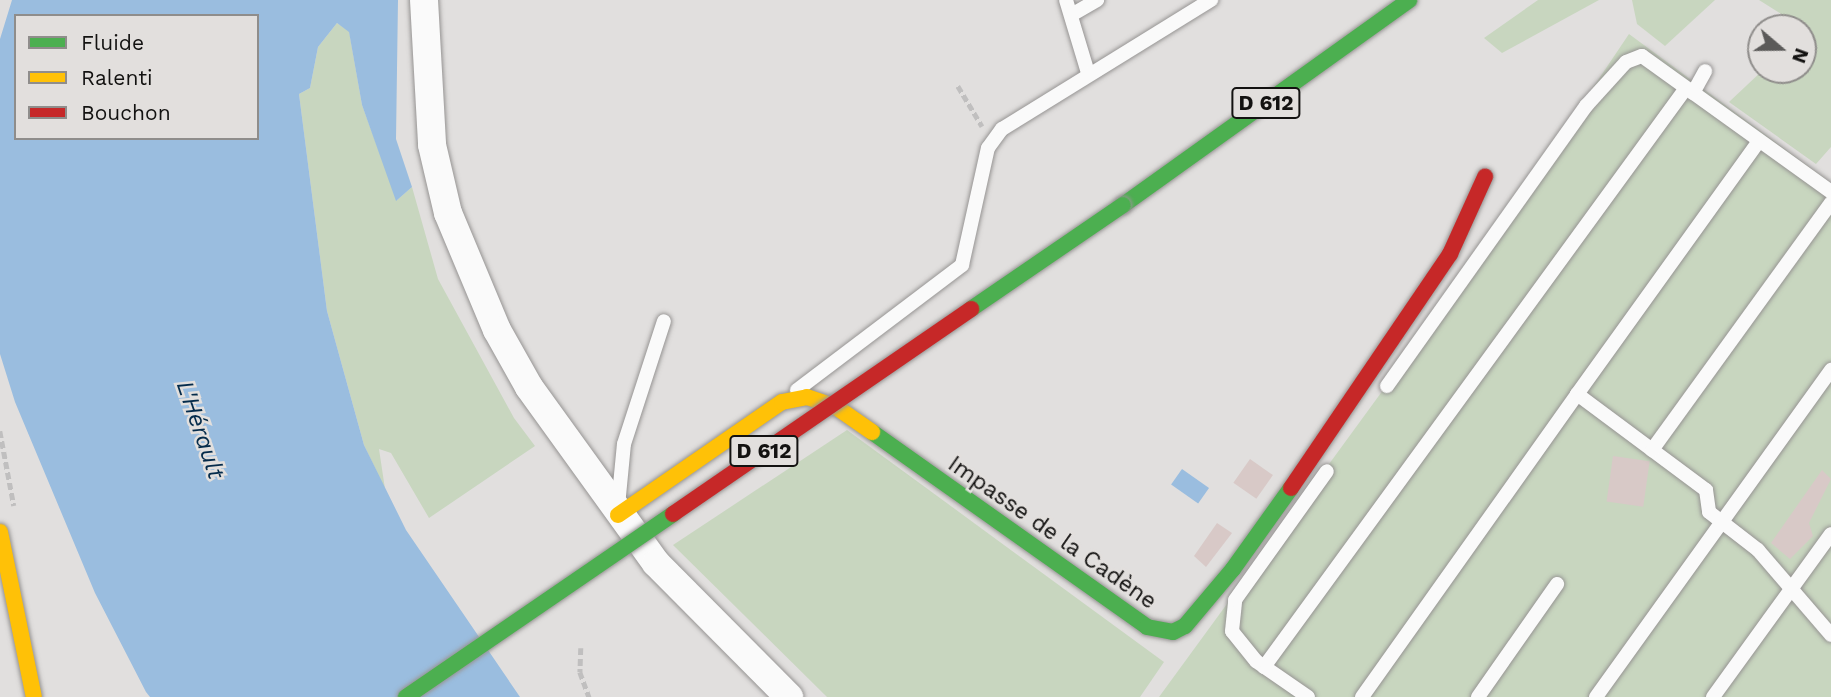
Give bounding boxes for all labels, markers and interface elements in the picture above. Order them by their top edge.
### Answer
legend [14,14,259,140]
north arrow [1747,14,1817,84]
text: Fluide [81,30,144,55]
text: N [1787,45,1814,66]
text: Ralenti [81,65,153,90]
road number: D 612 [1231,86,1301,120]
text: Bouchon [81,100,171,125]
water label: L'Hérault [170,377,230,483]
road number: D 612 [729,434,799,468]
street label: Impasse de la Cadène [942,450,1162,616]

